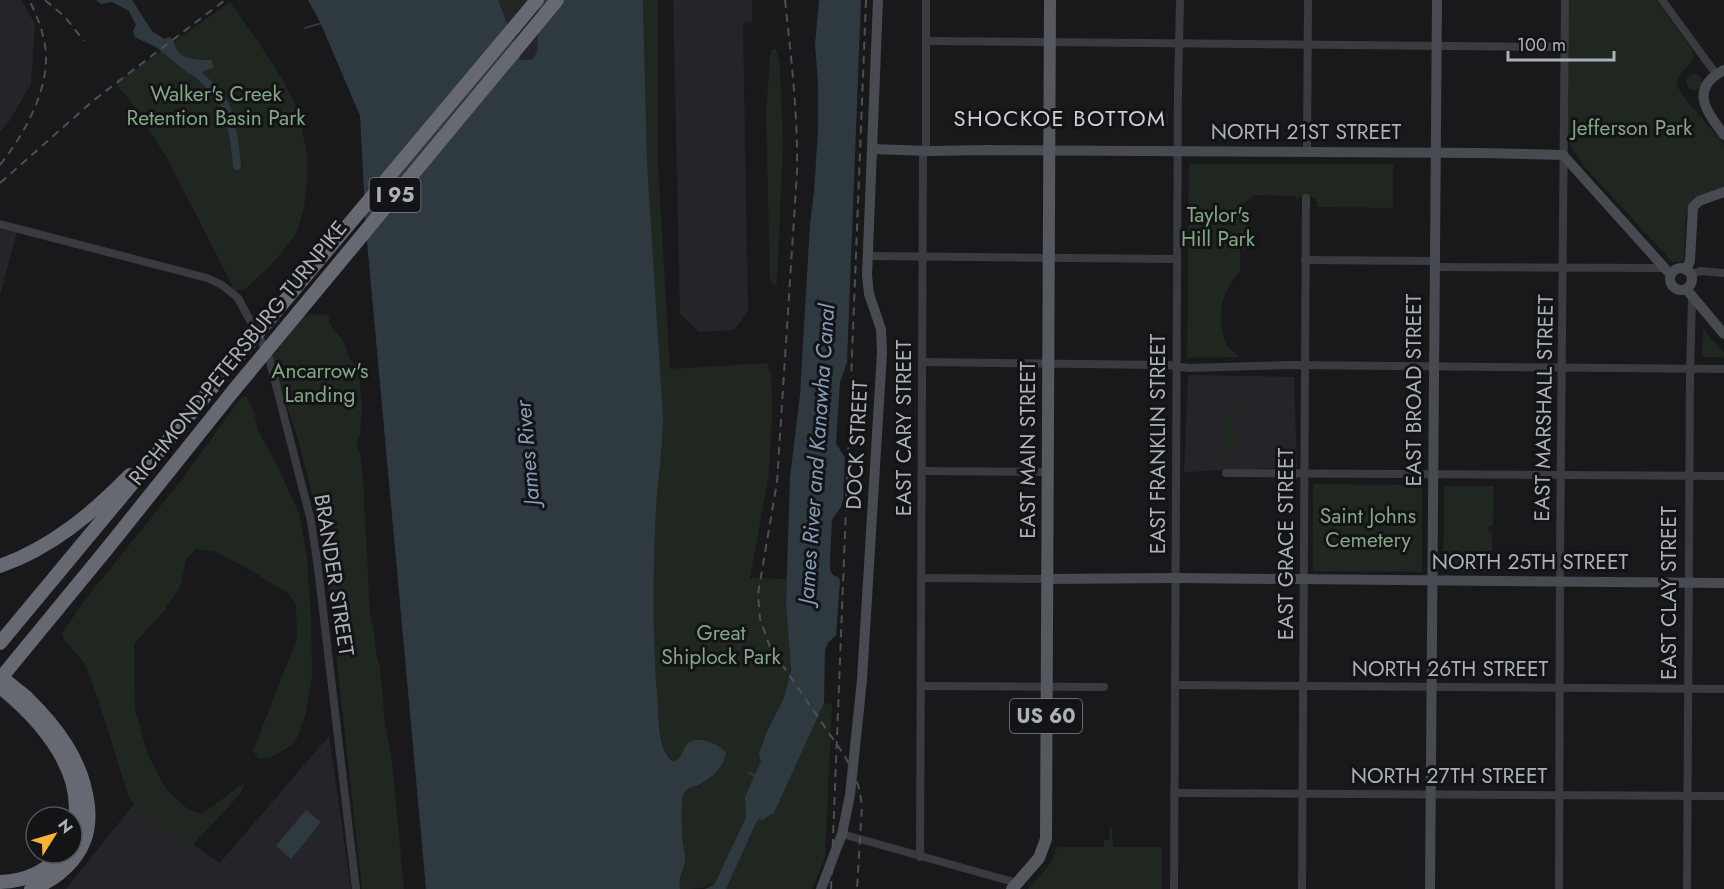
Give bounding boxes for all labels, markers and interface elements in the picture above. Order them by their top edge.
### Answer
scale bar [1508,24,1614,62]
text: 100 m [1517,32,1566,58]
park label: Walker's Creek Retention Basin Park [126,79,306,133]
district label: SHOCKOE BOTTOM [954,102,1166,134]
park label: Jefferson Park [1569,113,1693,143]
street label: NORTH 21ST STREET [1211,117,1402,147]
road number: I 95 [370,178,420,212]
park label: Taylor's Hill Park [1181,200,1256,254]
street label: RICHMOND-PETERSBURG TURNPIKE [122,214,354,492]
street label: EAST BROAD STREET [1399,293,1429,486]
street label: EAST MARSHALL STREET [1527,294,1561,522]
water label: James River and Kanawha Canal [789,302,843,609]
street label: EAST FRANKLIN STREET [1143,334,1173,554]
street label: EAST CARY STREET [889,339,919,516]
park label: Ancarrow's Landing [272,356,368,410]
street label: EAST MAIN STREET [1013,361,1043,539]
street label: DOCK STREET [839,379,875,510]
water label: James River [506,398,548,511]
street label: EAST GRACE STREET [1271,448,1301,640]
street label: BRANDER STREET [306,492,362,658]
park label: Saint Johns Cemetery [1320,501,1416,555]
street label: EAST CLAY STREET [1654,506,1684,680]
street label: NORTH 25TH STREET [1432,547,1628,577]
park label: Great Shiplock Park [661,618,781,672]
street label: NORTH 26TH STREET [1352,654,1549,684]
road number: US 60 [1010,699,1082,733]
street label: NORTH 27TH STREET [1351,761,1547,791]
north arrow [24,805,84,865]
text: N [53,814,79,838]

